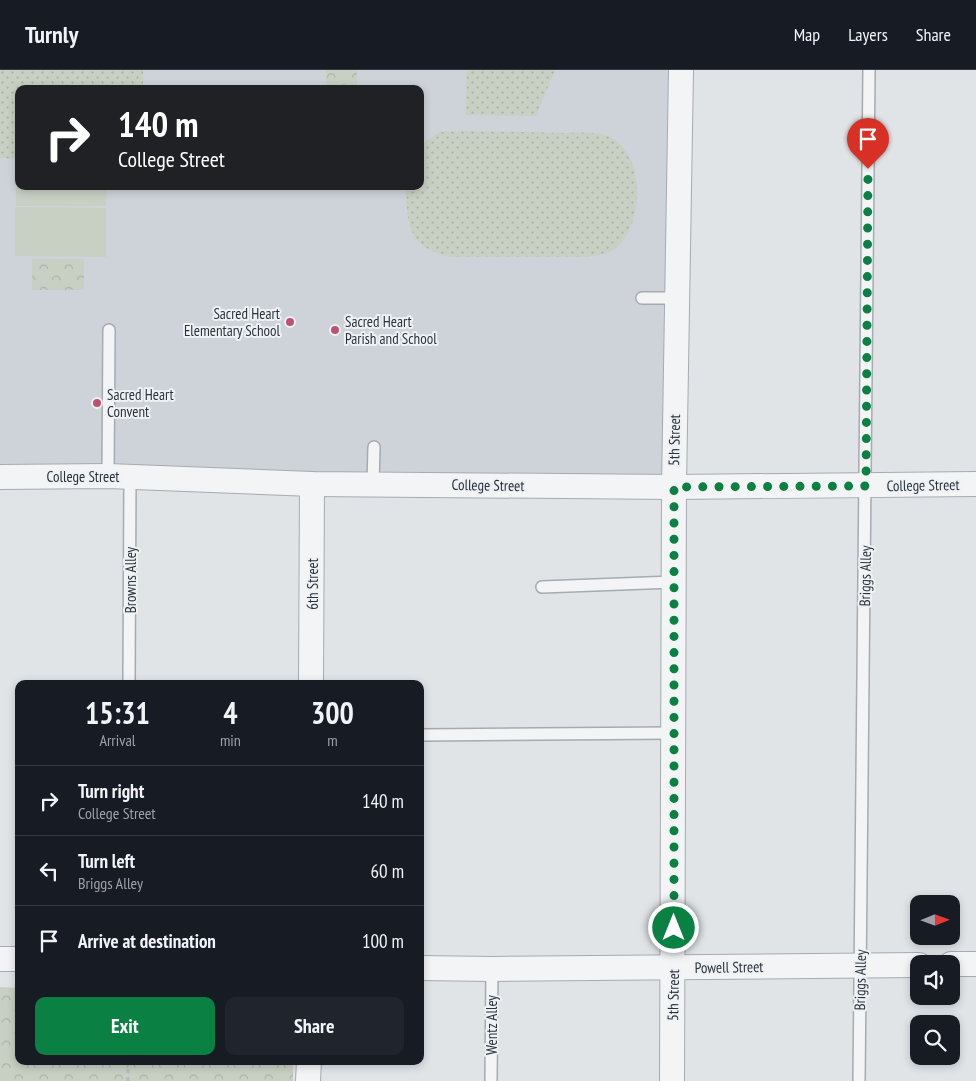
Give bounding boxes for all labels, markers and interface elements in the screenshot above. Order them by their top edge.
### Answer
text: Turnly [25,19,78,50]
text: Map [794,23,820,46]
text: Layers [848,23,888,46]
text: Share [916,23,951,46]
text: 140 m [118,101,199,147]
icon: right [35,105,100,170]
pin [847,118,889,169]
icon: arrive [854,125,882,153]
text: College Street [118,145,225,173]
place label: Sacred Heart Elementary School [184,304,281,340]
place label: Sacred Heart Parish and School [345,312,437,348]
marker: Sacred Heart Elementary School [284,316,296,328]
marker: Sacred Heart Parish and School [329,324,341,336]
place label: Sacred Heart Convent [107,385,174,421]
marker: Sacred Heart Convent [91,397,103,409]
street label: 5th Street [664,414,684,466]
street label: College Street [47,467,119,486]
street label: College Street [451,475,525,495]
street label: College Street [886,475,960,495]
street label: Briggs Alley [855,545,875,607]
street label: Browns Alley [121,546,140,613]
street label: 6th Street [303,558,322,610]
text: 15:31 [85,693,150,732]
text: 4 [223,693,238,732]
text: 300 [311,693,354,732]
text: Arrival [99,730,136,750]
text: min [220,730,241,750]
text: m [327,730,338,750]
text: Turn right [78,779,144,803]
icon: right [35,787,63,815]
text: 140 m [362,789,404,813]
text: College Street [78,803,156,823]
text: Turn left [78,849,135,873]
icon: left [35,857,63,885]
text: 60 m [371,859,404,883]
text: Briggs Alley [78,873,143,893]
north arrow [910,895,960,945]
map controls [910,895,960,1065]
position arrow [647,901,699,953]
icon: arrive [35,927,63,955]
text: Arrive at destination [78,929,216,953]
text: 100 m [362,929,404,953]
street label: Briggs Alley [850,949,870,1011]
button: sound [910,955,960,1005]
street label: Powell Street [694,957,764,977]
street label: 5th Street [663,969,683,1021]
street label: Wentz Alley [482,995,501,1055]
button: Exit [35,997,215,1055]
button: Share [225,997,404,1055]
button: search [910,1015,960,1065]

